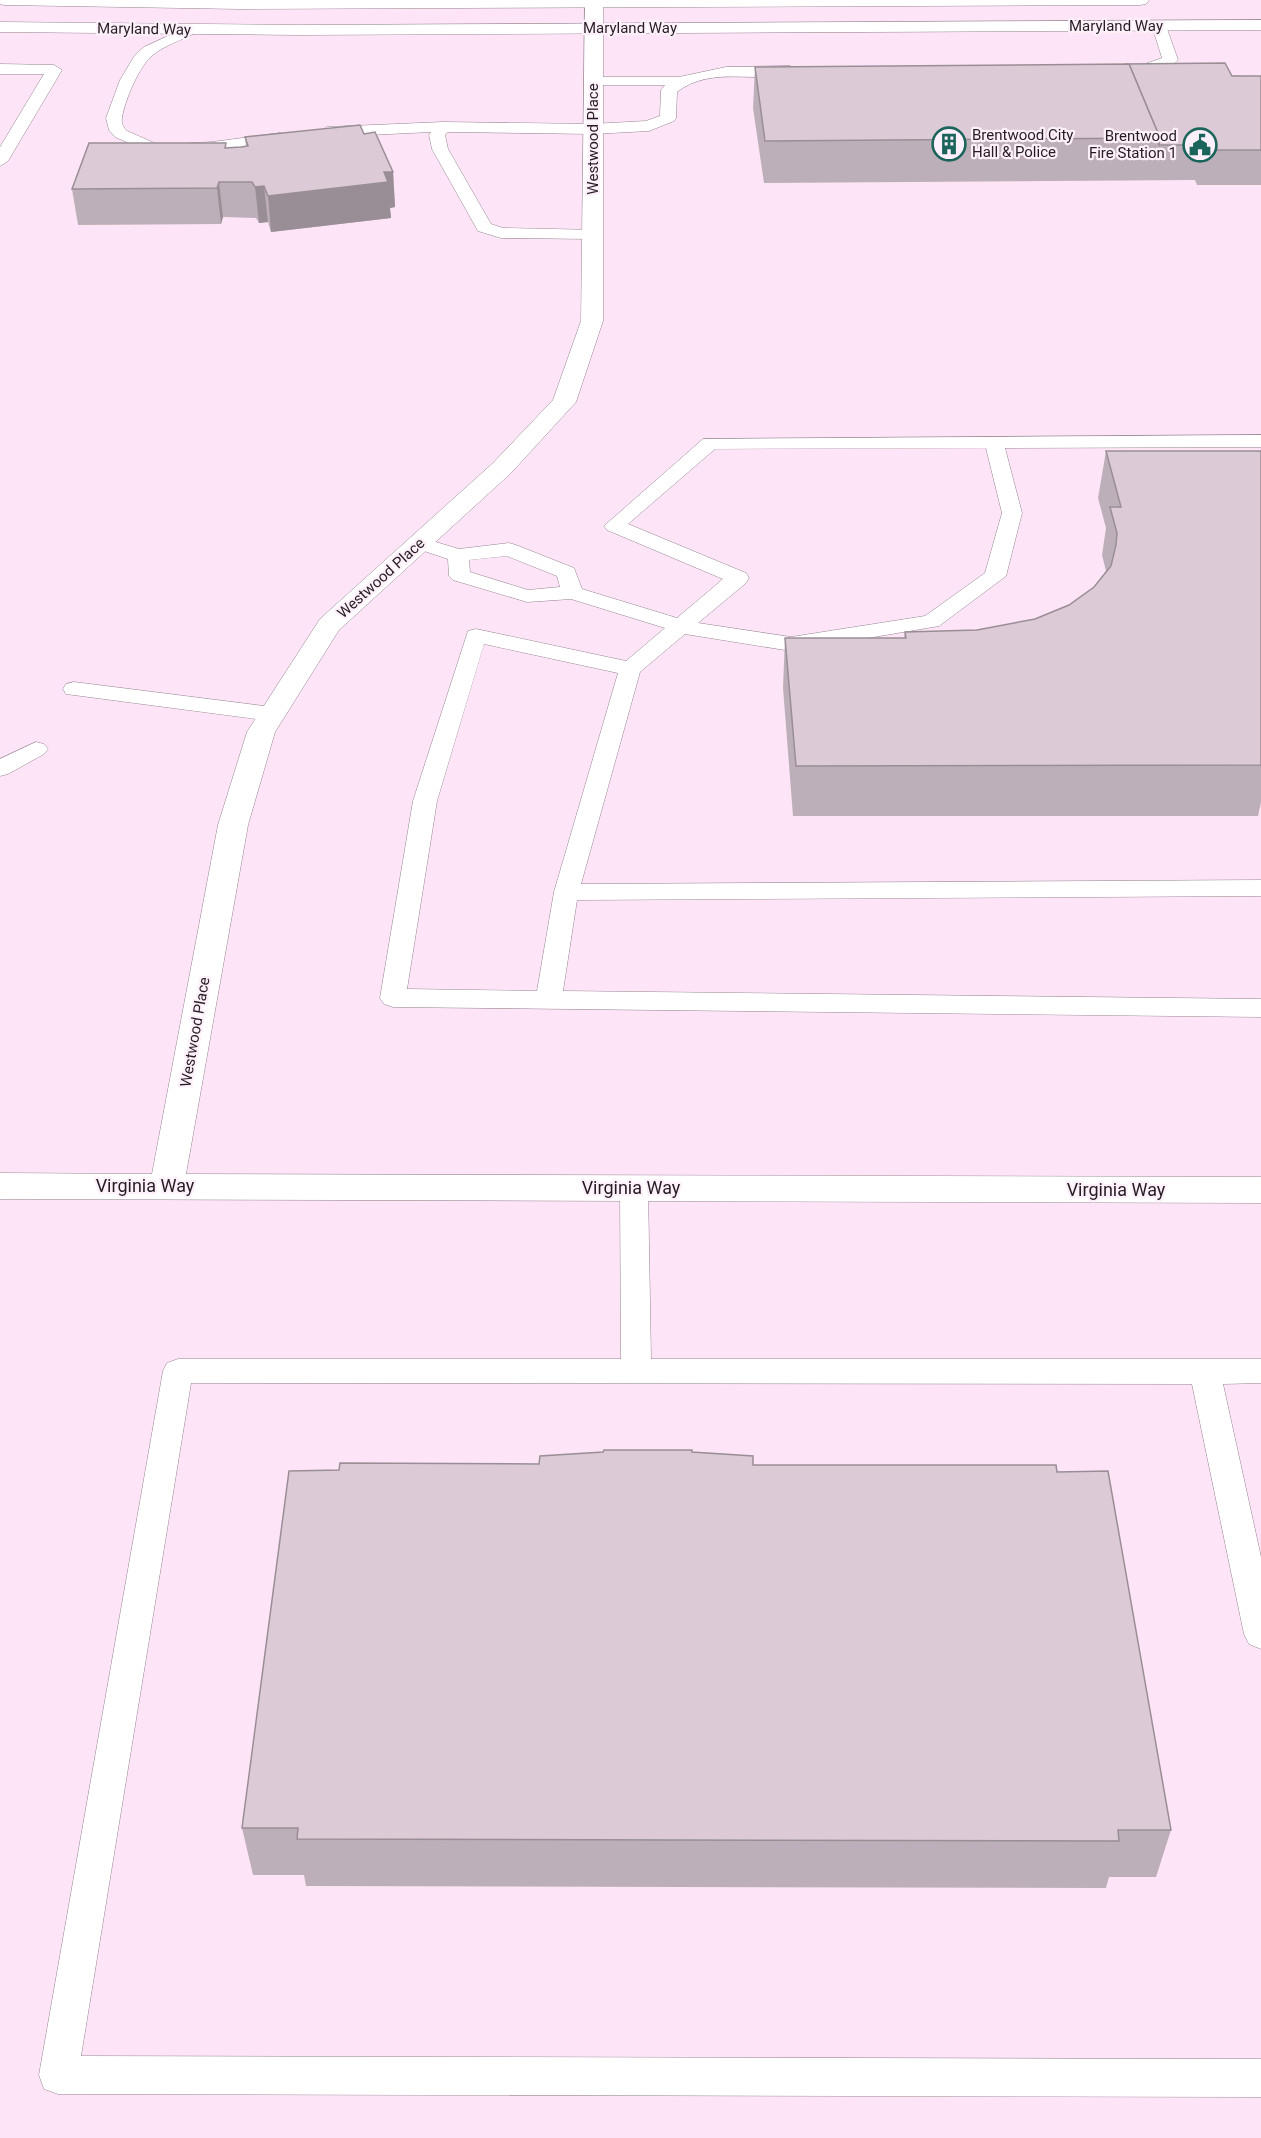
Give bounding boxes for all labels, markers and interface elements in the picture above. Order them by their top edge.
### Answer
street label: Maryland Way [1069,17,1163,35]
street label: Maryland Way [97,19,191,39]
street label: Maryland Way [583,19,677,37]
street label: Westwood Place [584,83,602,195]
building icon: Brentwood City Hall & Police [931,126,967,162]
place label: Brentwood City Hall & Police [972,126,1073,161]
place label: Brentwood Fire Station 1 [1089,127,1177,162]
public building icon: Brentwood Fire Station 1 [1182,127,1218,163]
street label: Westwood Place [334,534,428,622]
street label: Westwood Place [176,976,214,1088]
street label: Virginia Way [96,1175,195,1196]
street label: Virginia Way [582,1177,681,1198]
street label: Virginia Way [1067,1179,1166,1200]

